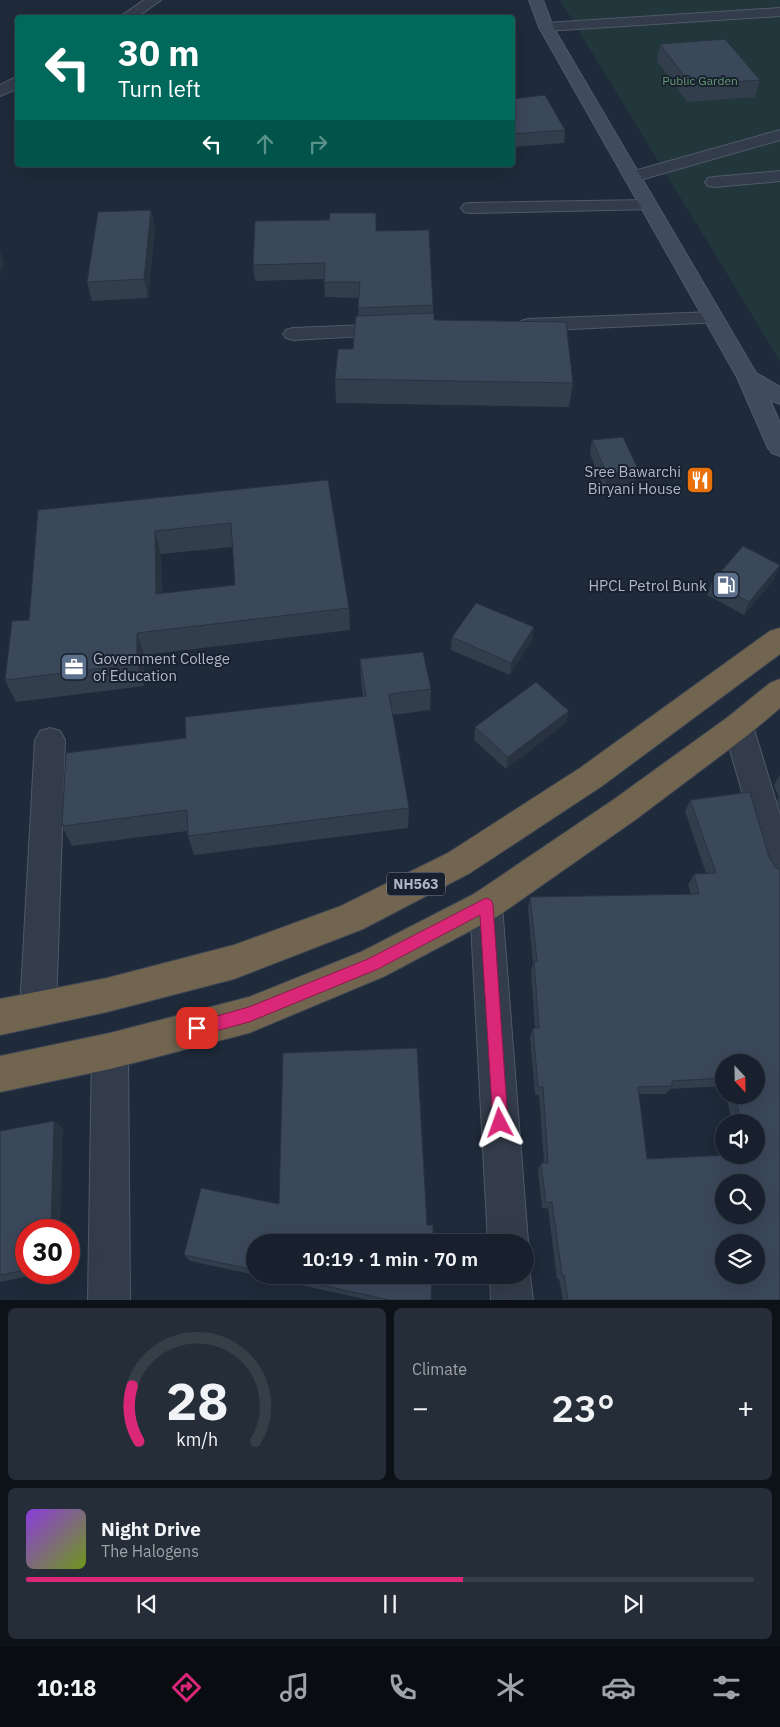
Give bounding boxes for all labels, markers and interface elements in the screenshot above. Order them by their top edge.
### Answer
text: 30 m [118,30,200,76]
icon: left [35,35,100,100]
park label: Public Garden [662,73,738,88]
text: Turn left [118,74,201,103]
icon: left [198,130,226,158]
icon: ahead [251,130,279,158]
icon: right [304,130,332,158]
place label: Sree Bawarchi Biryani House [584,462,681,498]
restaurant icon: Sree Bawarchi Biryani House [685,465,715,495]
fuel station icon: HPCL Petrol Bunk [711,570,741,600]
place label: HPCL Petrol Bunk [588,576,707,595]
place label: Government College of Education [93,649,230,685]
office icon: Government College of Education [59,652,89,682]
road number: NH563 [387,872,445,896]
pin [176,1007,218,1049]
icon: arrive [183,1014,211,1042]
north arrow [715,1054,765,1104]
map controls [715,1054,765,1284]
position arrow [473,1096,525,1148]
button: sound [715,1114,765,1164]
button: search [715,1174,765,1224]
speed limit sign: 30 [15,1219,80,1284]
button: layers [715,1234,765,1284]
text: 10:19 · 1 min · 70 m [302,1247,478,1271]
text: Climate [412,1359,467,1379]
text: 28 [166,1367,228,1434]
text: 23° [551,1383,615,1432]
text: − [412,1389,429,1426]
text: + [737,1389,754,1426]
text: km/h [176,1428,218,1451]
text: Night Drive [101,1517,201,1541]
text: The Halogens [101,1541,199,1561]
icon: previous [133,1590,161,1618]
icon: pause [376,1590,404,1618]
icon: next [619,1590,647,1618]
icon: directions [169,1670,204,1705]
icon: music [277,1670,312,1705]
icon: phone [385,1670,420,1705]
icon: climate [493,1670,528,1705]
icon: car [601,1670,636,1705]
icon: filters [709,1670,744,1705]
text: 10:18 [36,1673,96,1702]

